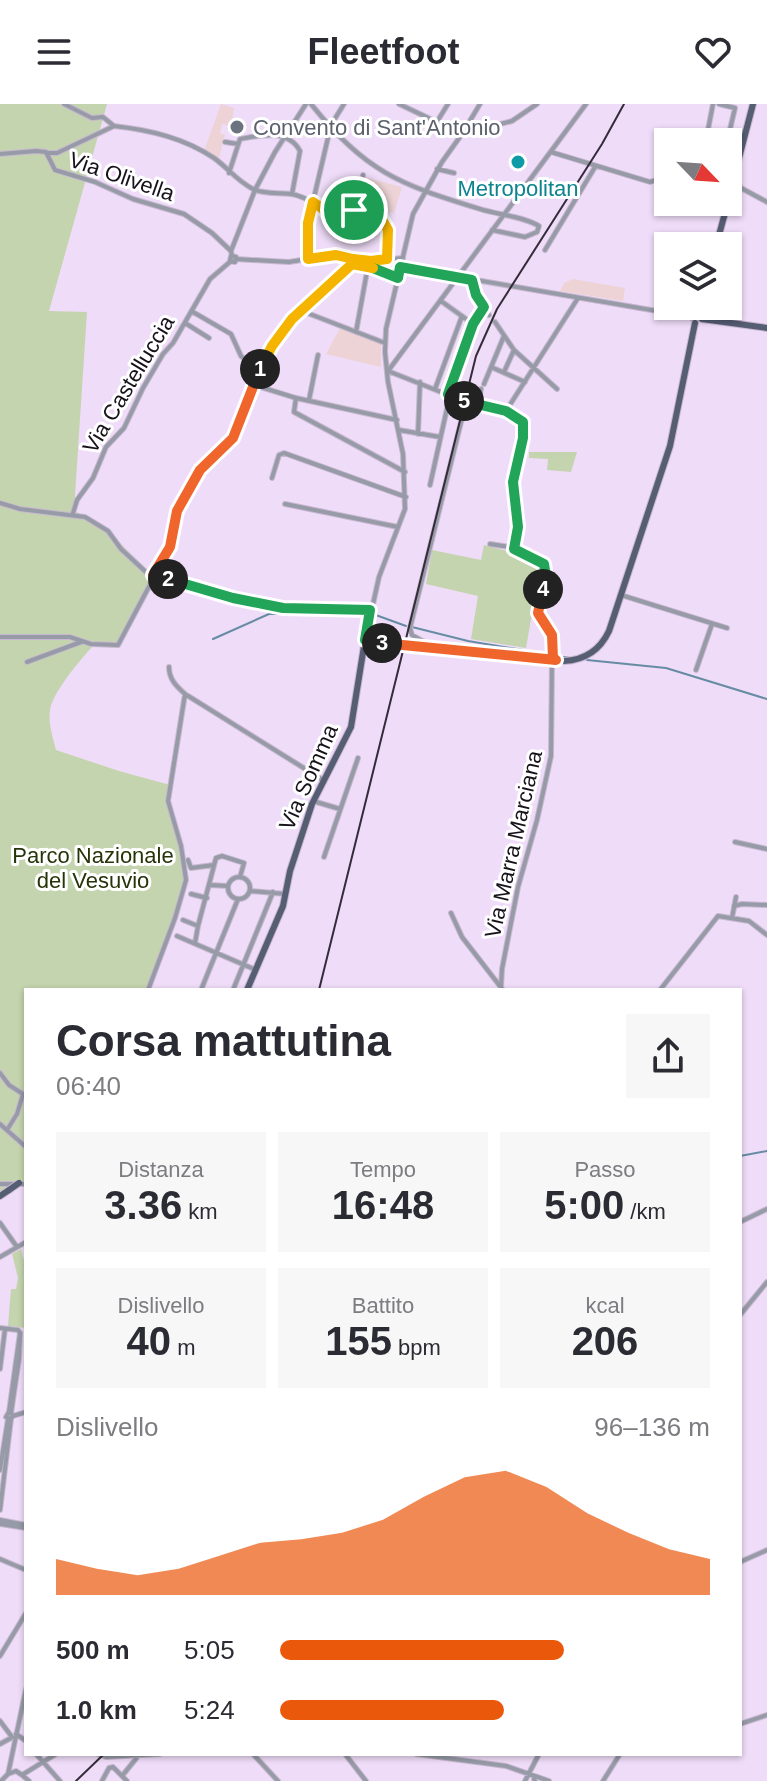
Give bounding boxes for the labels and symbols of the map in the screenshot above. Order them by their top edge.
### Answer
place label: Convento di Sant'Antonio [253,115,501,140]
marker: Convento di Sant'Antonio [228,118,246,136]
north arrow [654,128,742,216]
street label: Via Olivella [66,147,178,206]
marker: Metropolitan [509,153,527,171]
pin [320,176,388,244]
place label: Metropolitan [457,176,579,201]
street label: Via Castelluccia [78,310,180,458]
pin: 1 [240,349,280,389]
pin: 5 [444,381,484,421]
pin: 2 [148,559,188,599]
pin: 4 [523,569,563,609]
pin: 3 [362,623,402,663]
street label: Via Somma [274,720,343,834]
street label: Via Marra Marciana [480,747,547,940]
park label: Parco Nazionale del Vesuvio [12,843,174,893]

